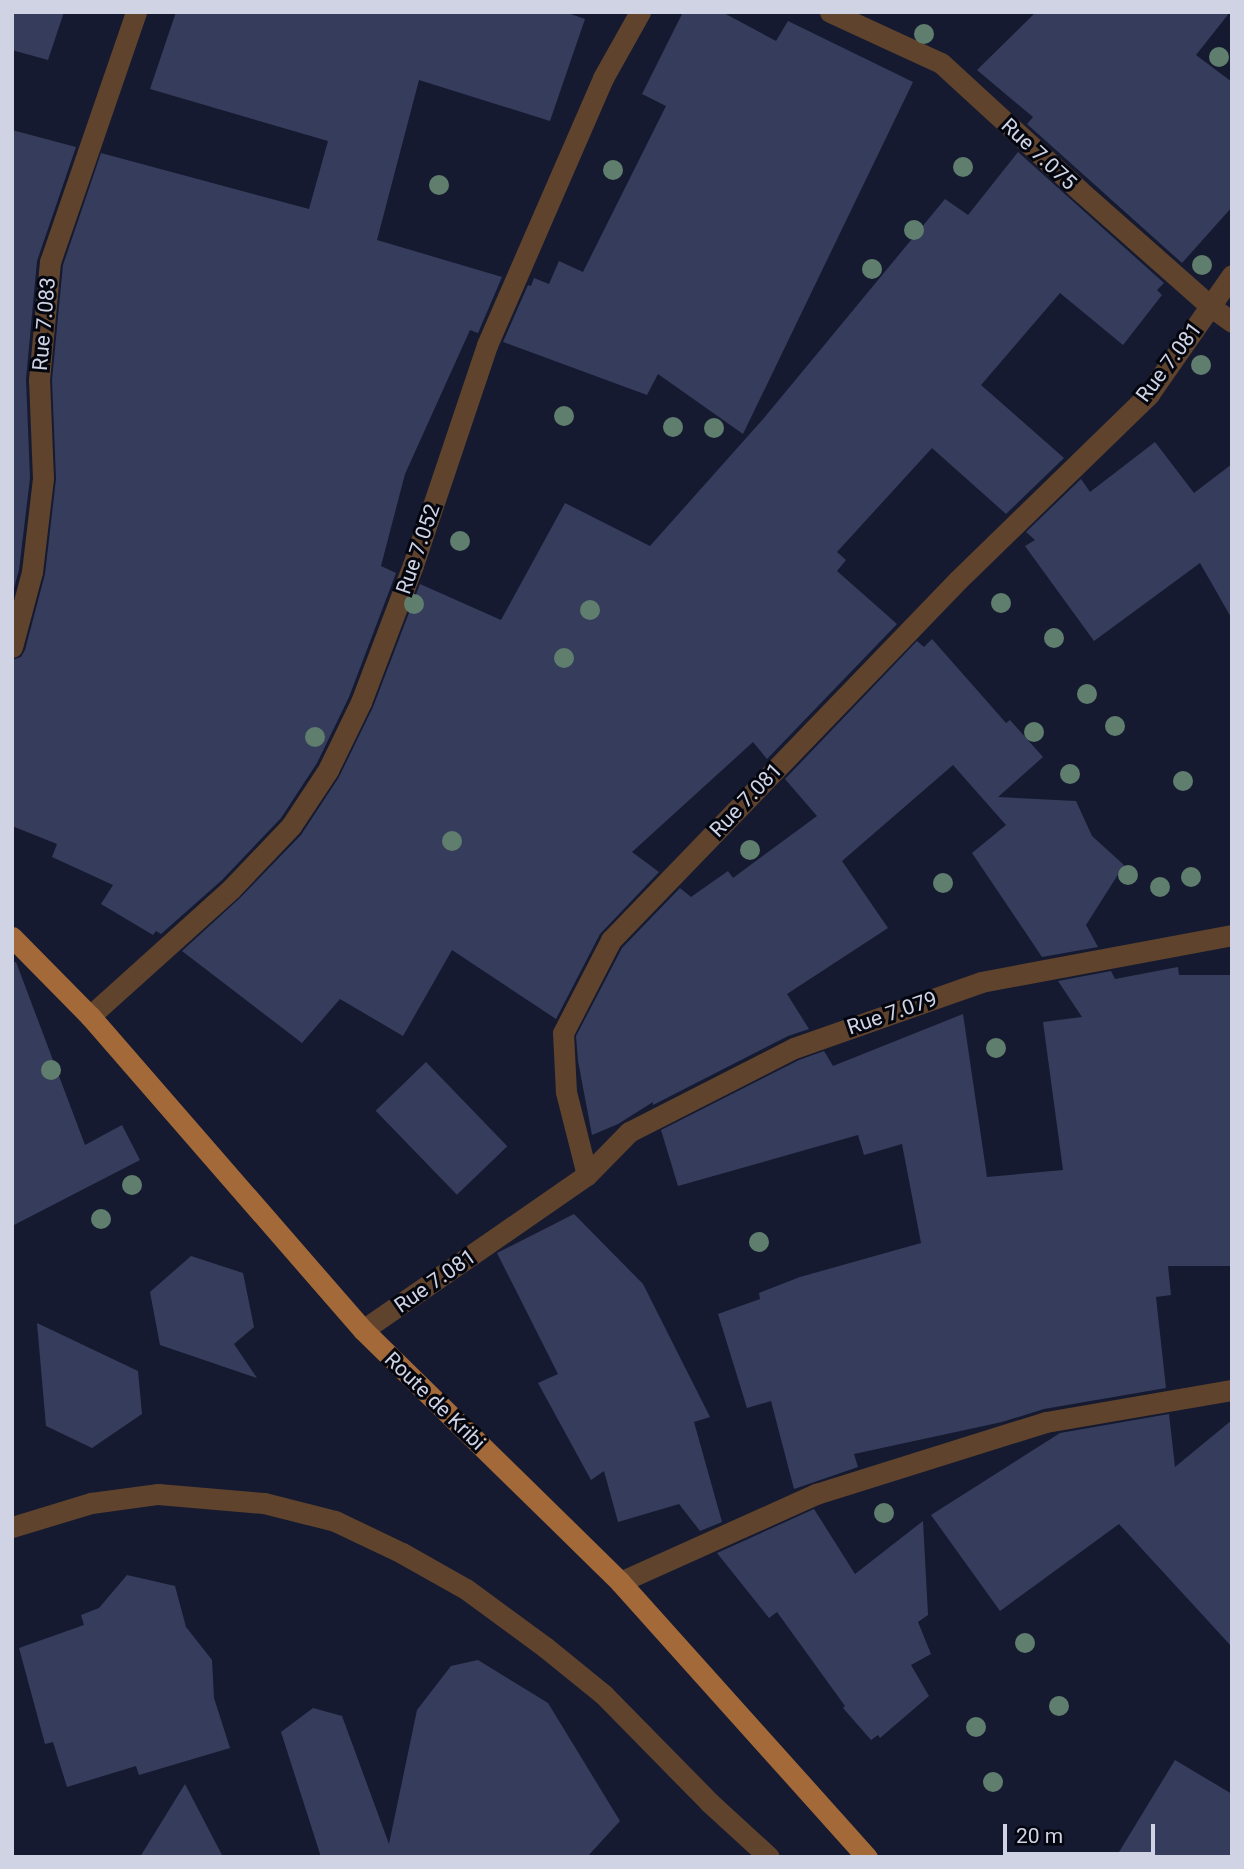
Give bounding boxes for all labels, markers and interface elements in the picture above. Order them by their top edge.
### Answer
street label: Rue 7.075 [996,113,1082,195]
street label: Rue 7.083 [27,276,61,372]
street label: Rue 7.081 [1131,317,1207,407]
street label: Rue 7.052 [391,501,445,597]
street label: Rue 7.081 [704,758,788,842]
street label: Rue 7.079 [844,986,940,1040]
street label: Rue 7.081 [389,1244,481,1318]
street label: Route de Kribi [379,1347,491,1455]
scale bar [1006,1810,1158,1854]
text: 20 m [1016,1824,1063,1848]

